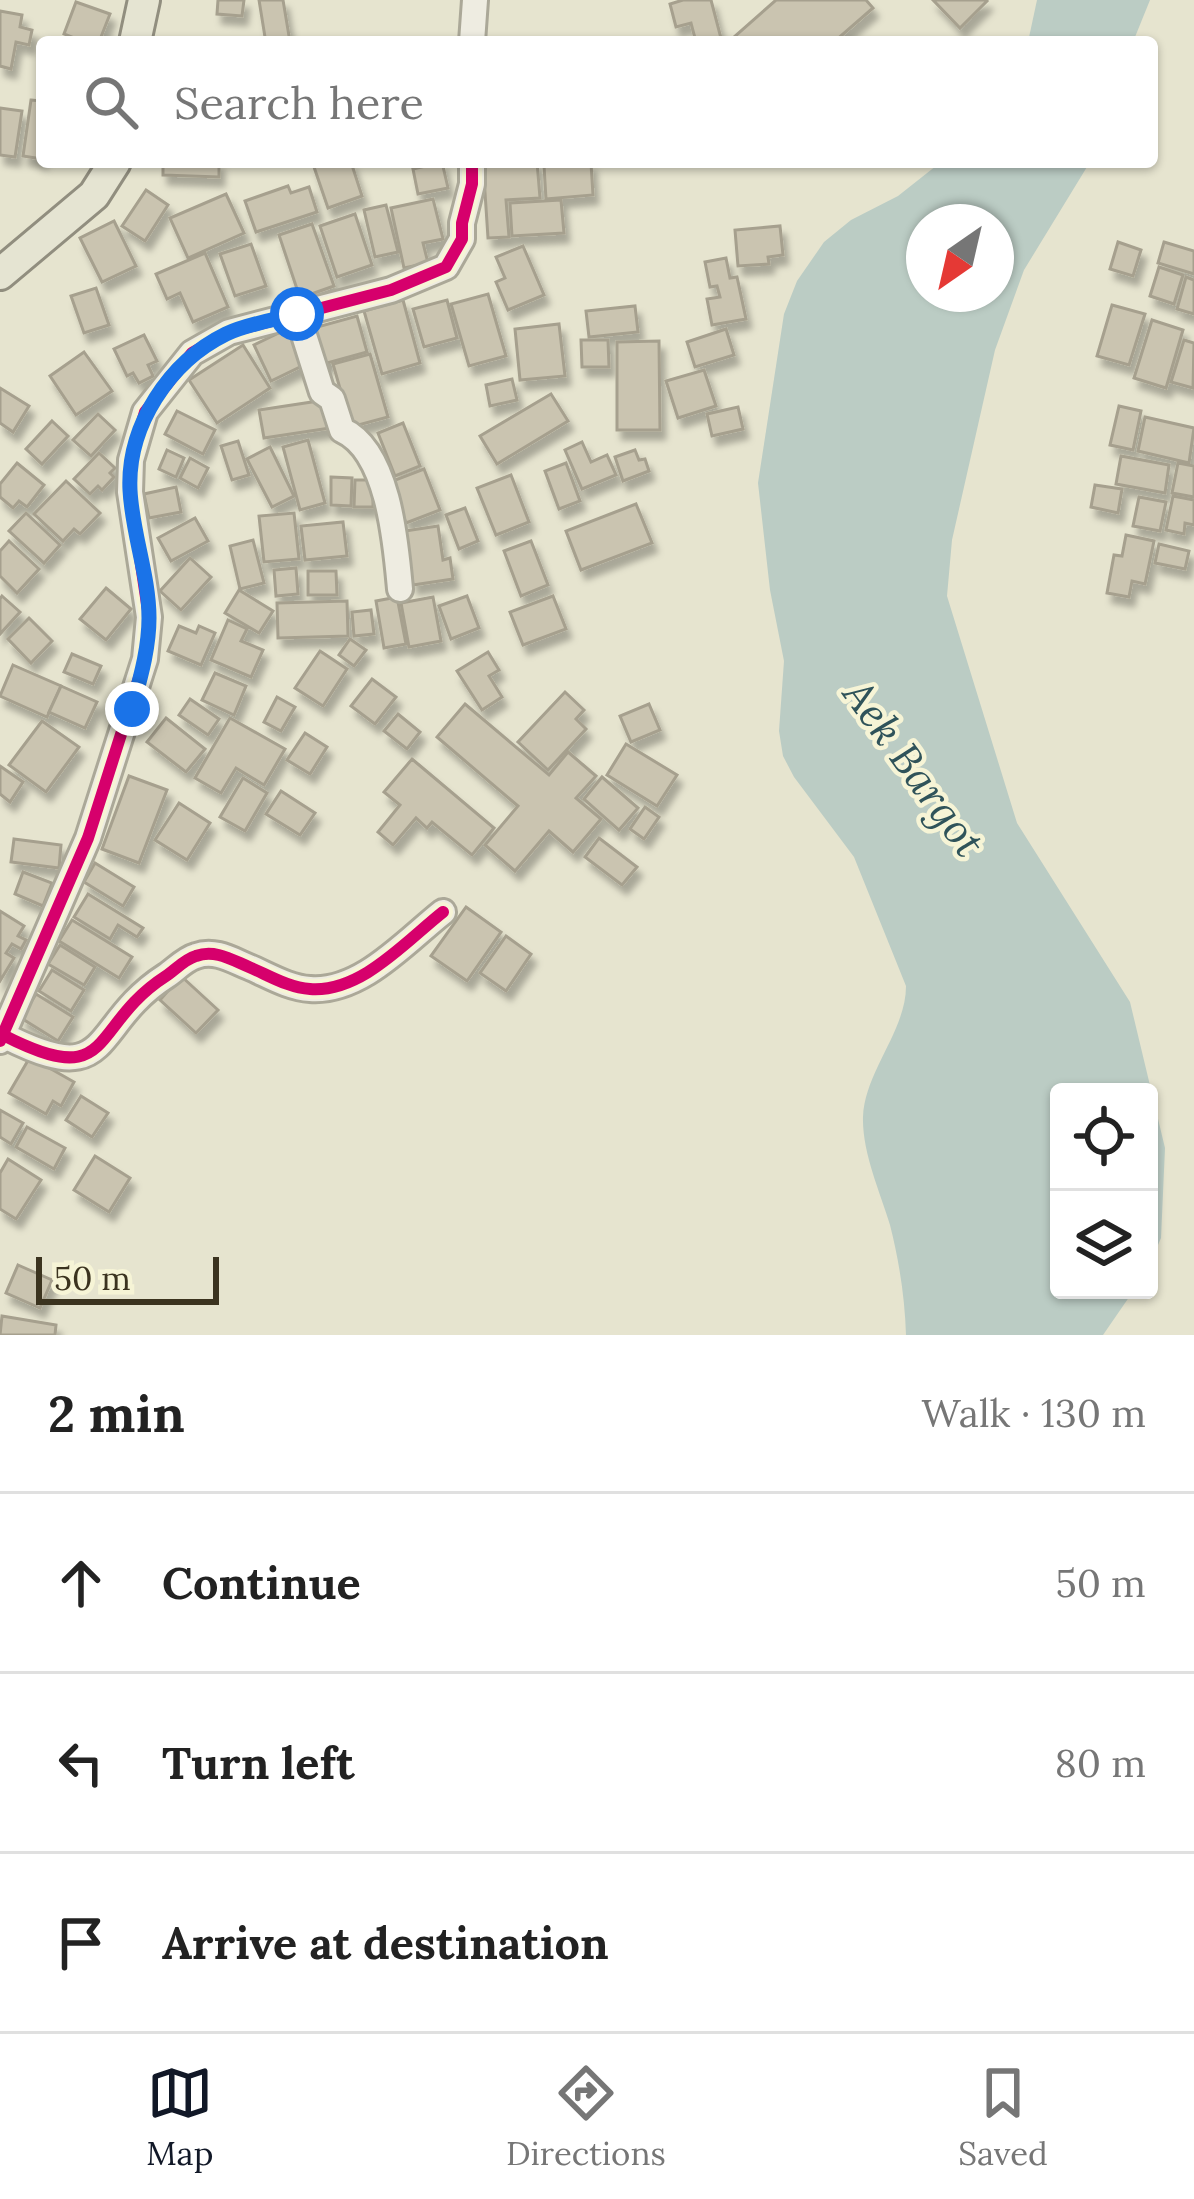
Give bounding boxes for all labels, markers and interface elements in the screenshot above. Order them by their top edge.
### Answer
search box [36,36,1158,168]
icon: search [78,69,144,135]
text: Search here [174,74,424,131]
north arrow [906,204,1014,312]
route start [270,287,324,341]
water label: Aek Bargot [831,668,997,868]
route end [105,682,159,736]
map controls [1050,1083,1158,1299]
button: locate [1050,1083,1158,1191]
button: layers [1050,1191,1158,1299]
scale bar [36,1251,219,1304]
text: 50 m [54,1257,131,1299]
text: 2 min [48,1381,185,1446]
text: Walk · 130 m [922,1388,1146,1438]
icon: ahead [48,1550,114,1616]
text: Continue [162,1554,361,1611]
text: 50 m [1055,1558,1146,1608]
icon: left [48,1730,114,1796]
text: Turn left [162,1734,355,1791]
text: 80 m [1055,1738,1146,1788]
icon: arrive [48,1910,114,1976]
text: Arrive at destination [162,1914,609,1971]
tab: Map [146,2060,213,2174]
tab: Directions [506,2060,666,2174]
tab: Saved [958,2060,1048,2174]

